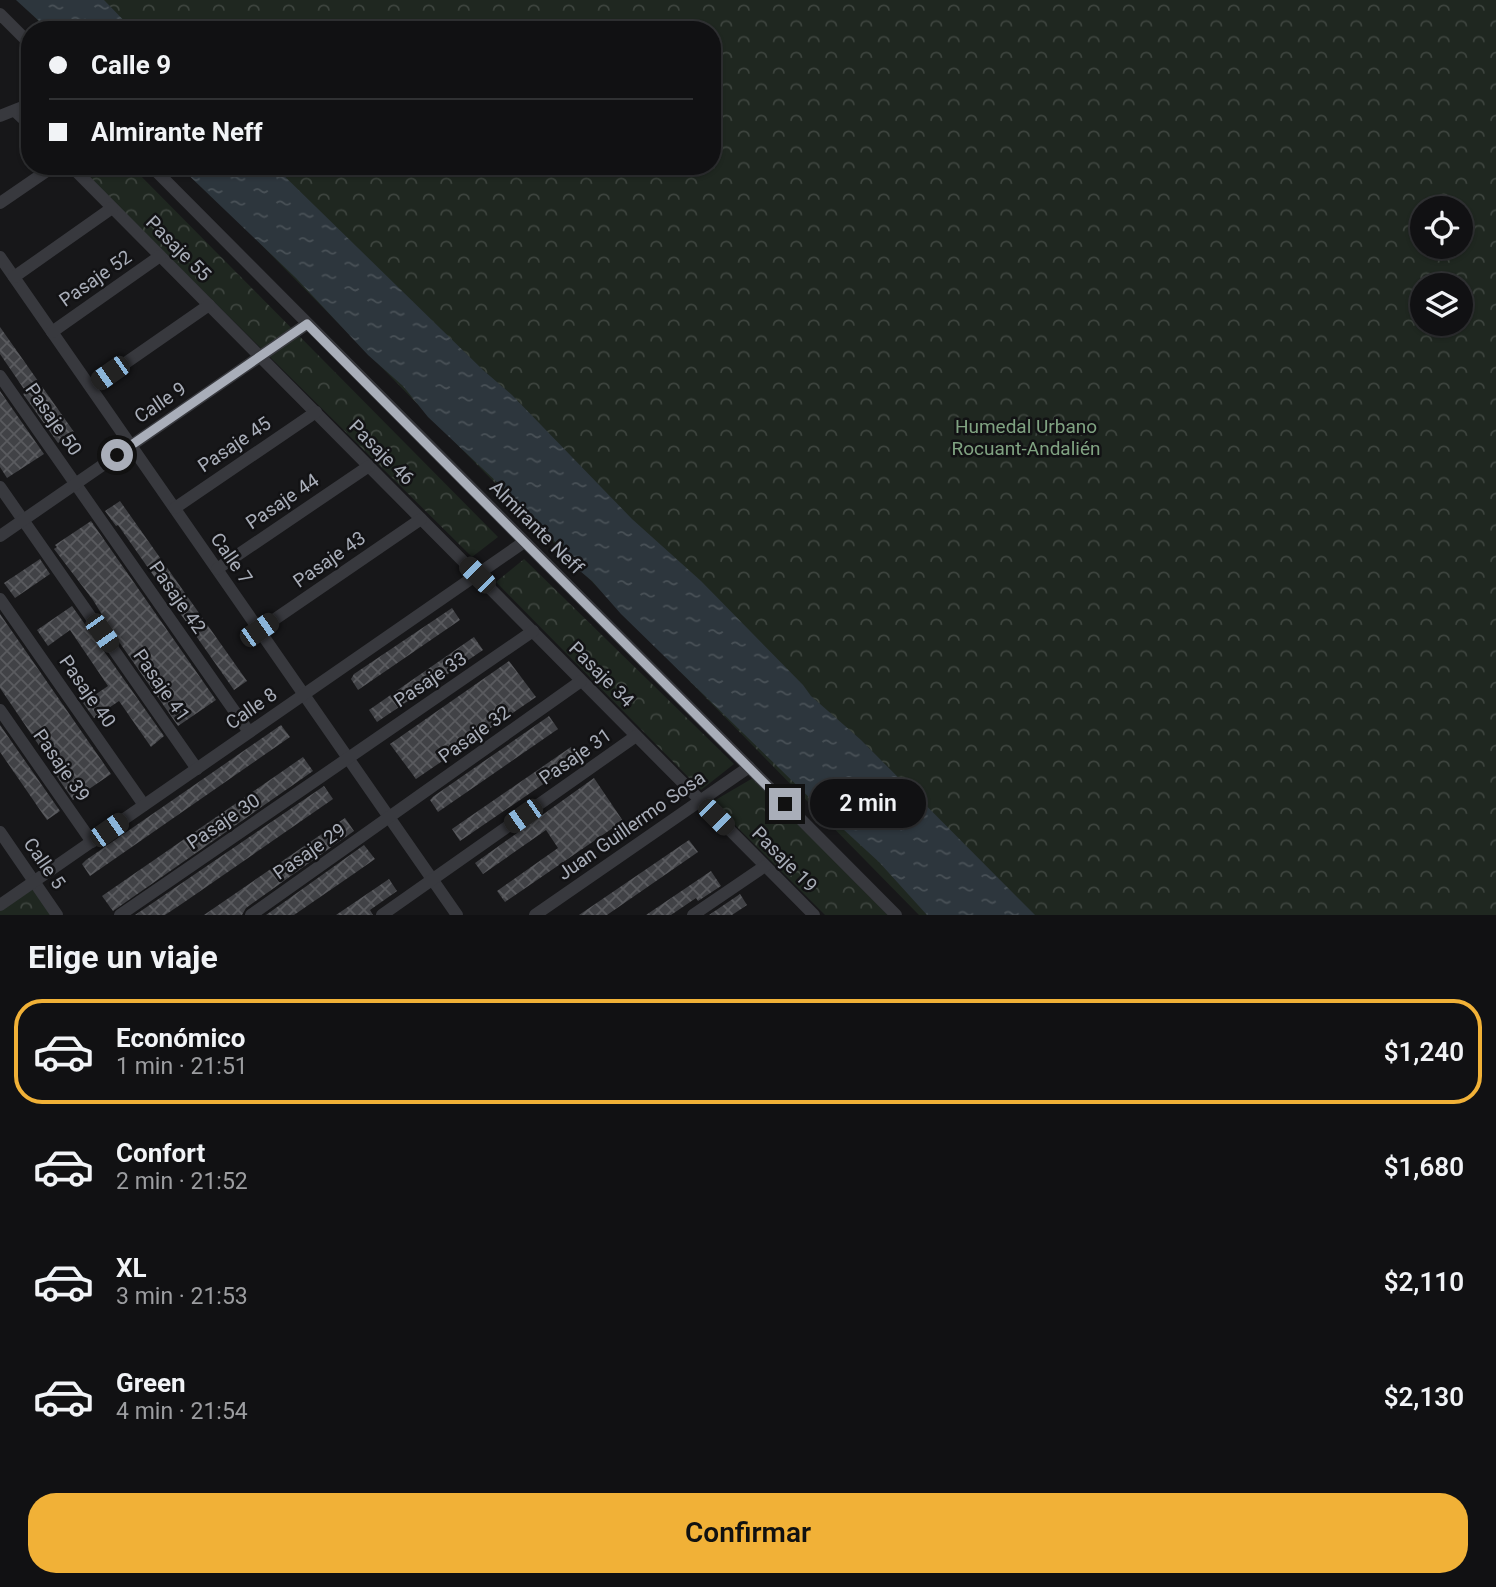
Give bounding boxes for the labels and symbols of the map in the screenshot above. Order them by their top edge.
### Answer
street label: Pasaje 55 [141,211,216,286]
street label: Pasaje 52 [55,245,136,312]
car [87,352,134,394]
street label: Calle 9 [130,377,191,428]
street label: Pasaje 50 [20,379,87,460]
street label: Pasaje 45 [193,412,275,477]
street label: Pasaje 46 [344,415,419,490]
park label: Humedal Urbano Rocuant-Andalién [951,415,1101,460]
route start [101,439,133,471]
street label: Pasaje 44 [241,468,323,534]
street label: Almirante Neff [485,476,589,579]
street label: Pasaje 43 [289,526,370,593]
street label: Calle 7 [206,528,257,588]
car [455,553,500,597]
street label: Pasaje 42 [144,557,211,638]
car [236,609,283,651]
car [82,610,123,656]
street label: Pasaje 34 [564,637,639,712]
street label: Pasaje 41 [128,645,195,726]
street label: Pasaje 33 [389,647,471,712]
street label: Pasaje 40 [54,651,121,732]
street label: Calle 8 [221,683,281,734]
street label: Pasaje 32 [434,701,515,768]
street label: Pasaje 31 [535,723,616,790]
street label: Pasaje 39 [28,725,95,806]
street label: Juan Guillermo Sosa [553,766,709,885]
callout: 2 min [810,780,925,828]
route end [769,788,801,820]
street label: Pasaje 30 [182,789,264,854]
car [500,795,547,837]
car [694,795,739,839]
car [86,809,133,851]
street label: Pasaje 29 [269,818,350,885]
street label: Pasaje 19 [747,822,822,897]
street label: Calle 5 [19,833,70,893]

